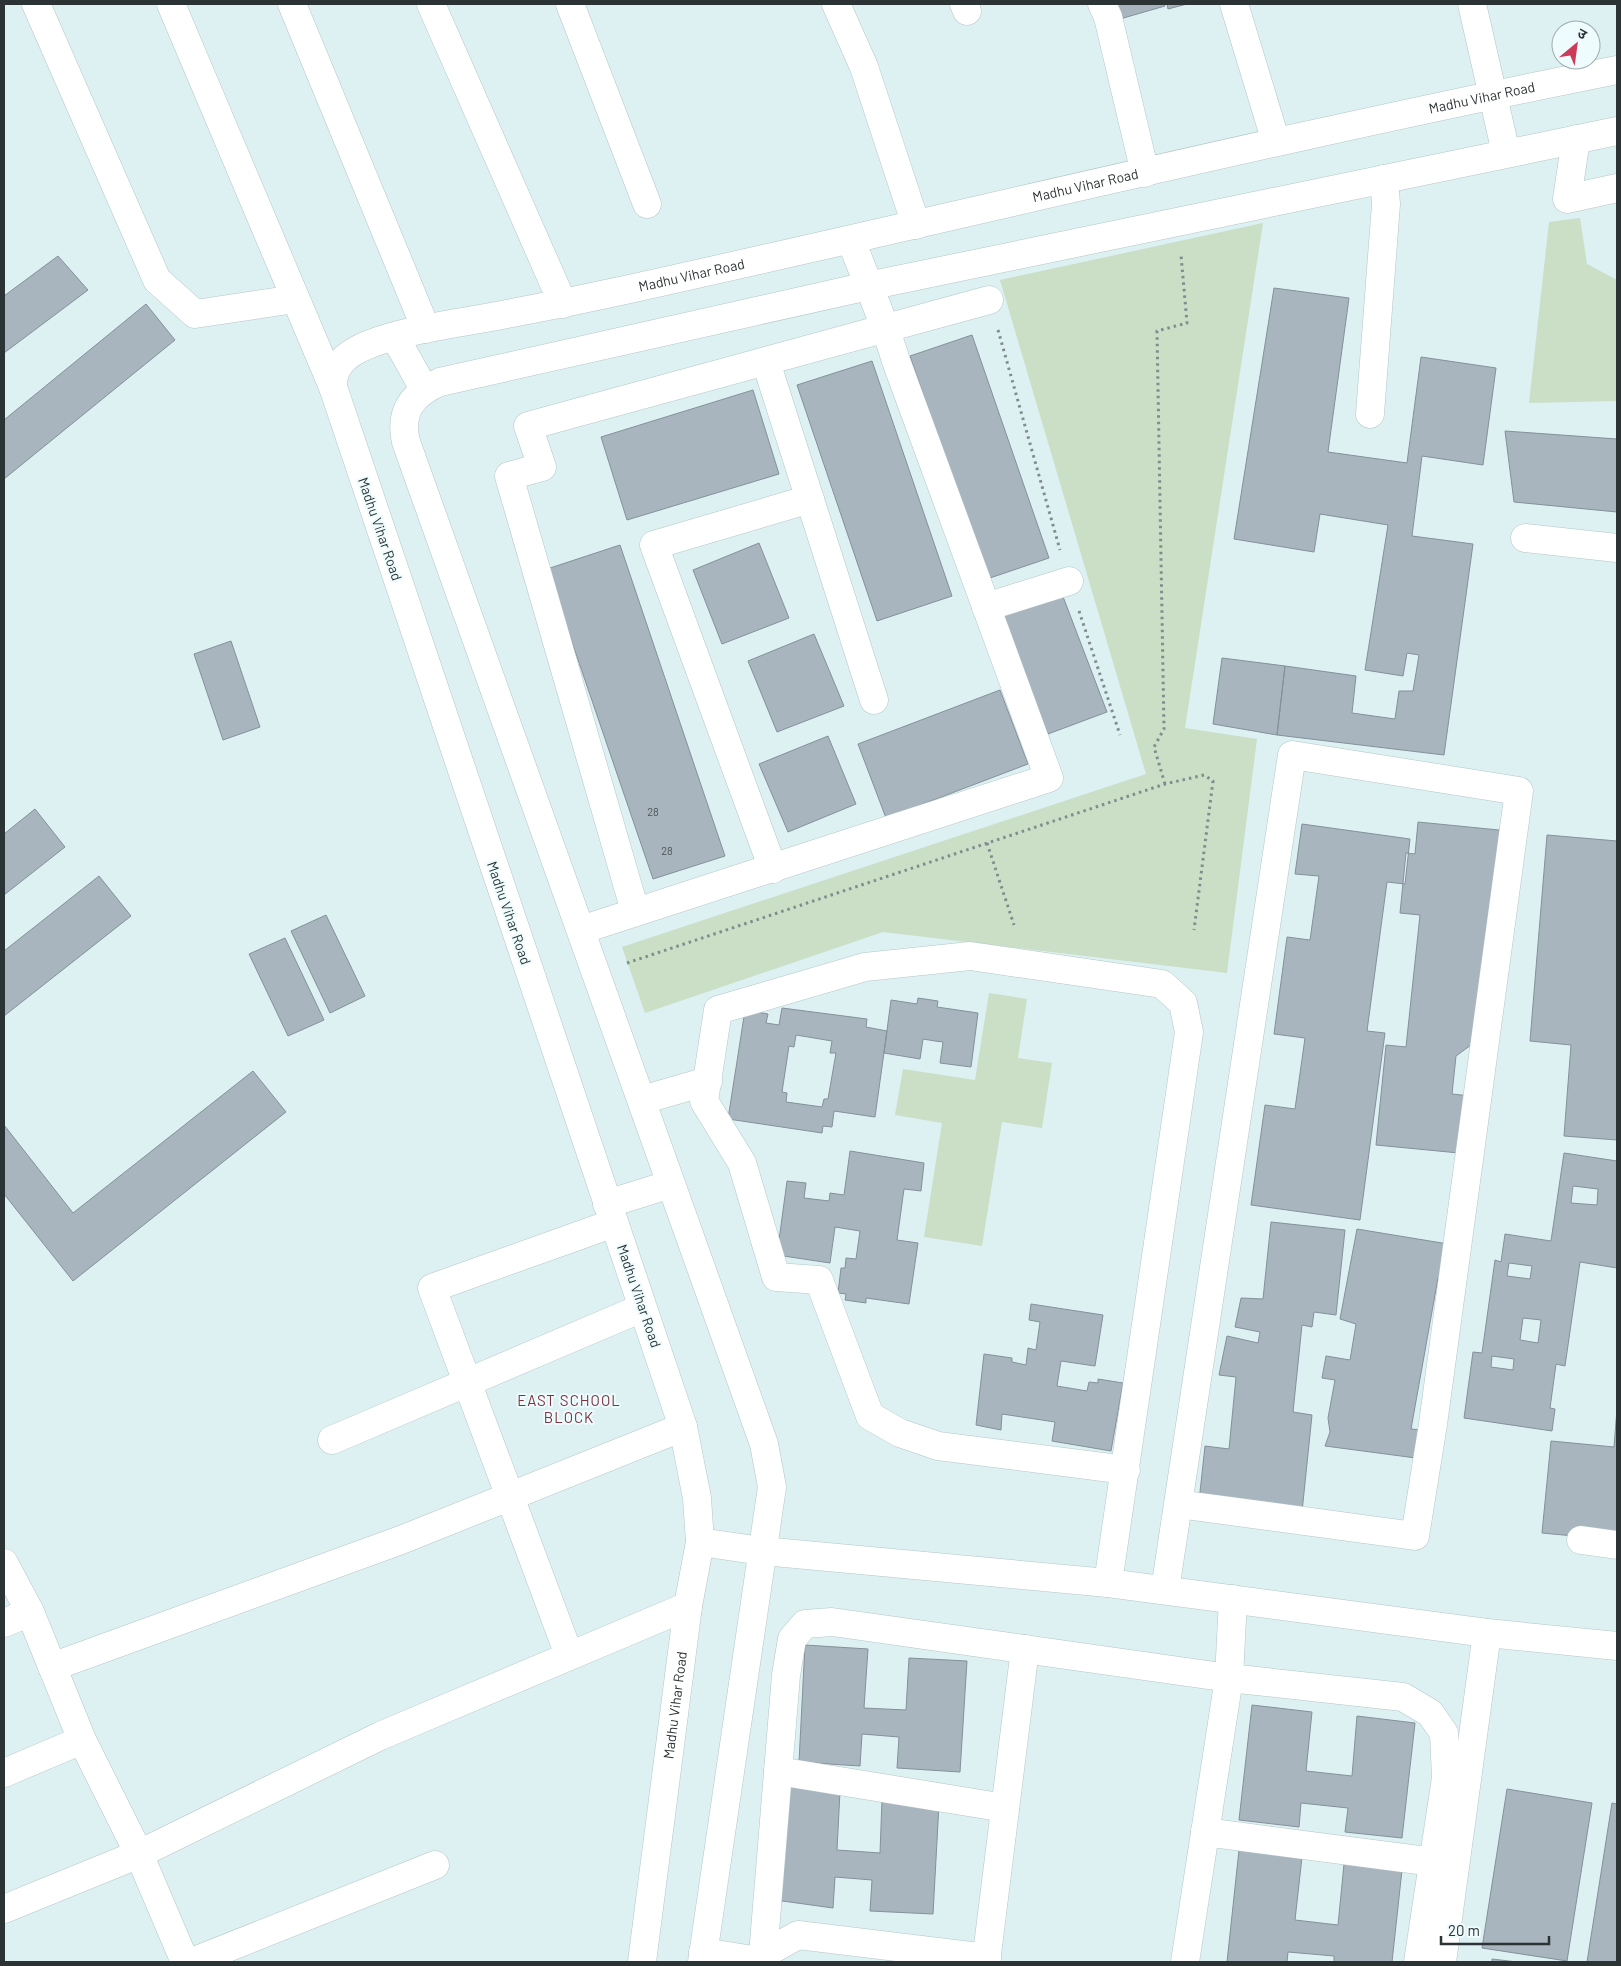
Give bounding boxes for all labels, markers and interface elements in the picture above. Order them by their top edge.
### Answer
north arrow [1551,20,1601,70]
text: उ [1575,24,1591,43]
street label: Madhu Vihar Road [1427,78,1536,117]
street label: Madhu Vihar Road [1031,165,1140,205]
street label: Madhu Vihar Road [637,255,746,295]
street label: Madhu Vihar Road [355,475,406,583]
house number: 28 [647,805,659,818]
house number: 28 [661,844,673,857]
street label: Madhu Vihar Road [484,859,535,967]
street label: Madhu Vihar Road [614,1242,665,1350]
district label: EAST SCHOOL BLOCK [517,1391,621,1426]
street label: Madhu Vihar Road [659,1650,690,1760]
scale bar [1441,1914,1548,1946]
text: 20 m [1448,1921,1480,1939]

